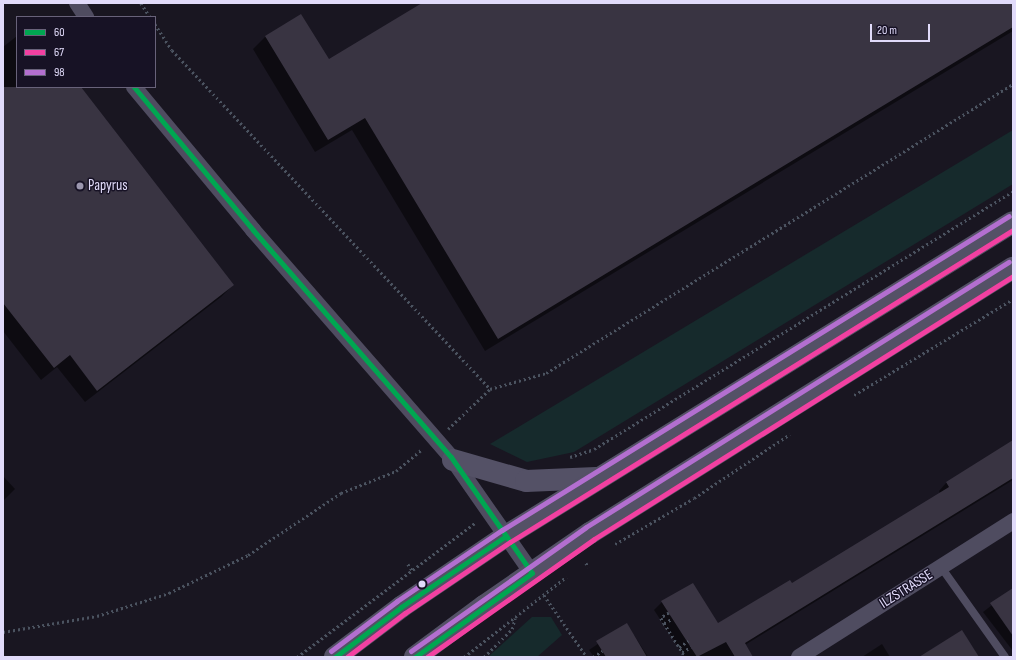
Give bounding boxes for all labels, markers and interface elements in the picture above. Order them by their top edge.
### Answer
legend [16,16,156,88]
scale bar [872,16,932,42]
text: 20 m [877,23,897,38]
text: 60 [54,25,65,40]
text: 67 [54,45,64,60]
text: 98 [54,65,65,80]
place label: Papyrus [88,177,128,195]
marker: Papyrus [75,181,85,191]
street label: ILZSTRASSE [876,566,936,612]
unlabelled marker [417,579,427,589]

